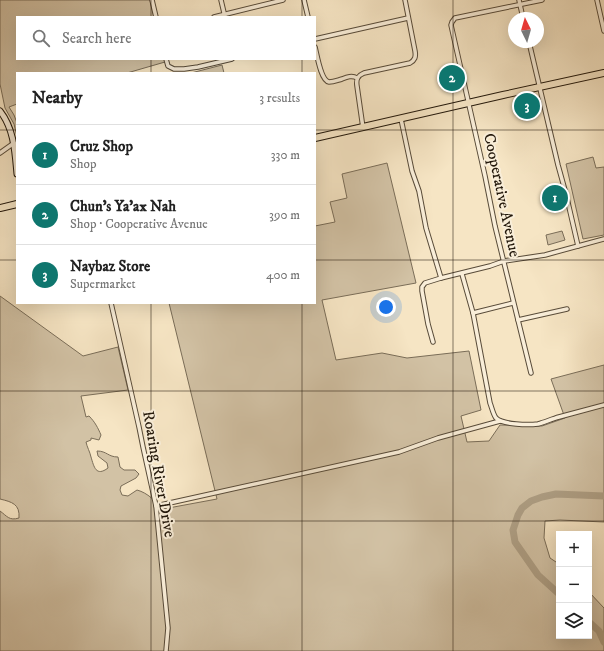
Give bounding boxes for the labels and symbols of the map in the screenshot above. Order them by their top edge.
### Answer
north arrow [508,12,544,48]
pin: 2 [439,63,465,93]
pin: 3 [514,91,540,121]
street label: Cooperative Avenue [479,131,525,259]
pin: 1 [542,183,568,213]
your location [376,297,396,317]
street label: Roaring River Drive [138,409,180,539]

